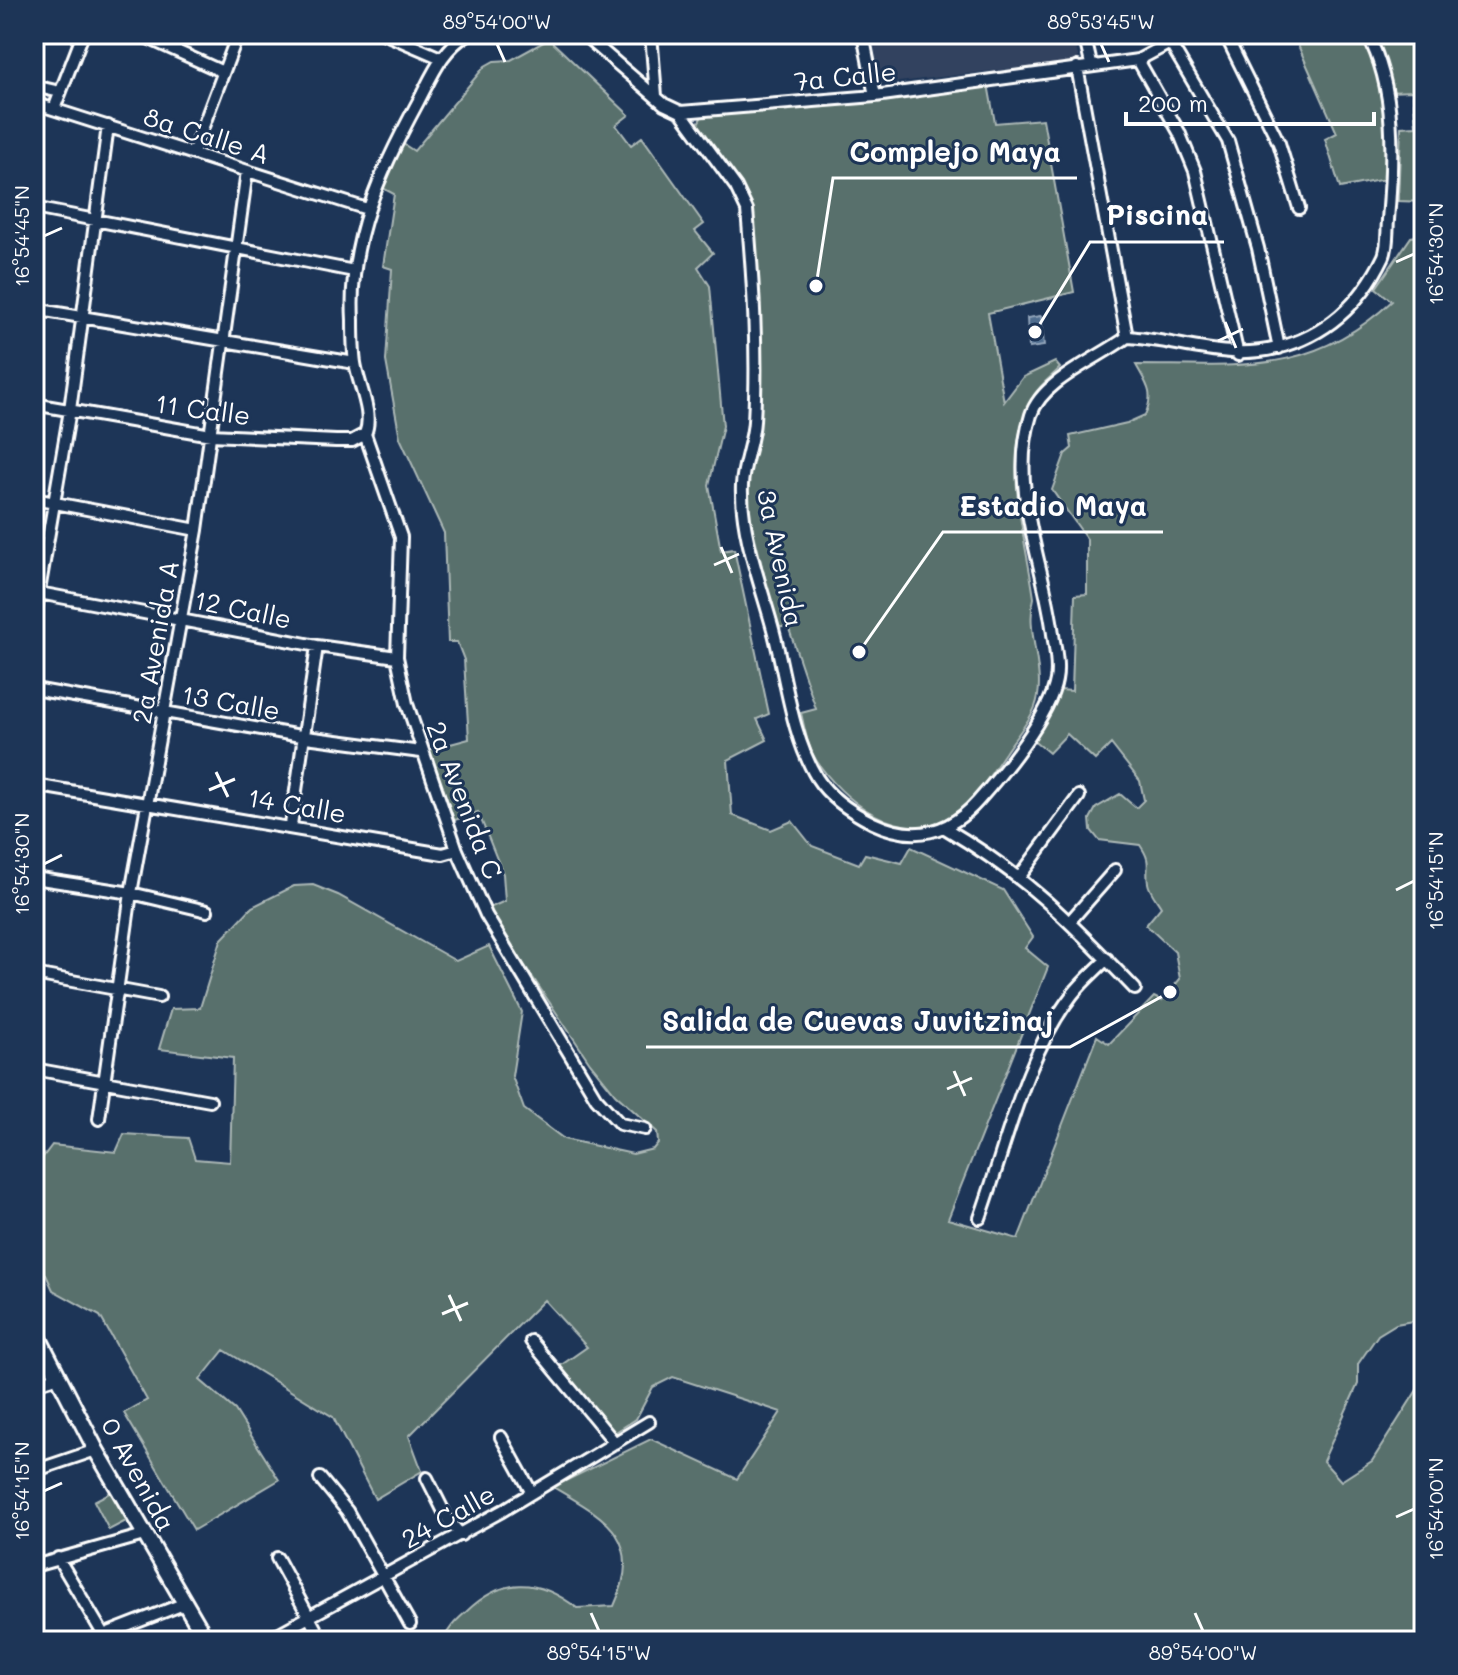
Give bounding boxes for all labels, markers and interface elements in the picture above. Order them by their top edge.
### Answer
text: 89°54'00"W [443,8,551,34]
text: 89°53'45"W [1047,8,1155,34]
street label: 7a Calle [792,54,898,98]
scale bar [1126,76,1374,126]
text: 200 m [1138,87,1208,118]
street label: 8a Calle A [140,99,274,171]
callout: Complejo Maya [833,126,1077,178]
text: Complejo Maya [849,133,1061,170]
text: 16°54'45"N [8,185,34,287]
callout: Piscina [1090,190,1224,242]
text: Piscina [1106,196,1208,232]
text: 16°54'30"N [1422,203,1448,305]
street label: 11 Calle [153,386,253,432]
callout: Estadio Maya [943,480,1163,532]
street label: 3a Avenida [750,486,812,630]
text: Estadio Maya [959,487,1147,524]
street label: 2a Avenida A [124,558,186,726]
street label: 12 Calle [191,582,295,636]
street label: 13 Calle [179,677,283,727]
street label: 2a Avenida C [419,716,511,884]
street label: 14 Calle [245,780,349,830]
text: 16°54'30"N [8,813,34,915]
text: 16°54'15"N [1422,832,1448,930]
callout: Salida de Cuevas Juvitzinaj [646,995,1070,1047]
text: Salida de Cuevas Juvitzinaj [662,1002,1054,1038]
street label: 0 Avenida [94,1411,184,1537]
text: 16°54'15"N [8,1442,34,1540]
text: 16°54'00"N [1422,1457,1448,1561]
street label: 24 Calle [395,1476,501,1556]
text: 89°54'15"W [547,1639,651,1665]
text: 89°54'00"W [1149,1639,1257,1665]

